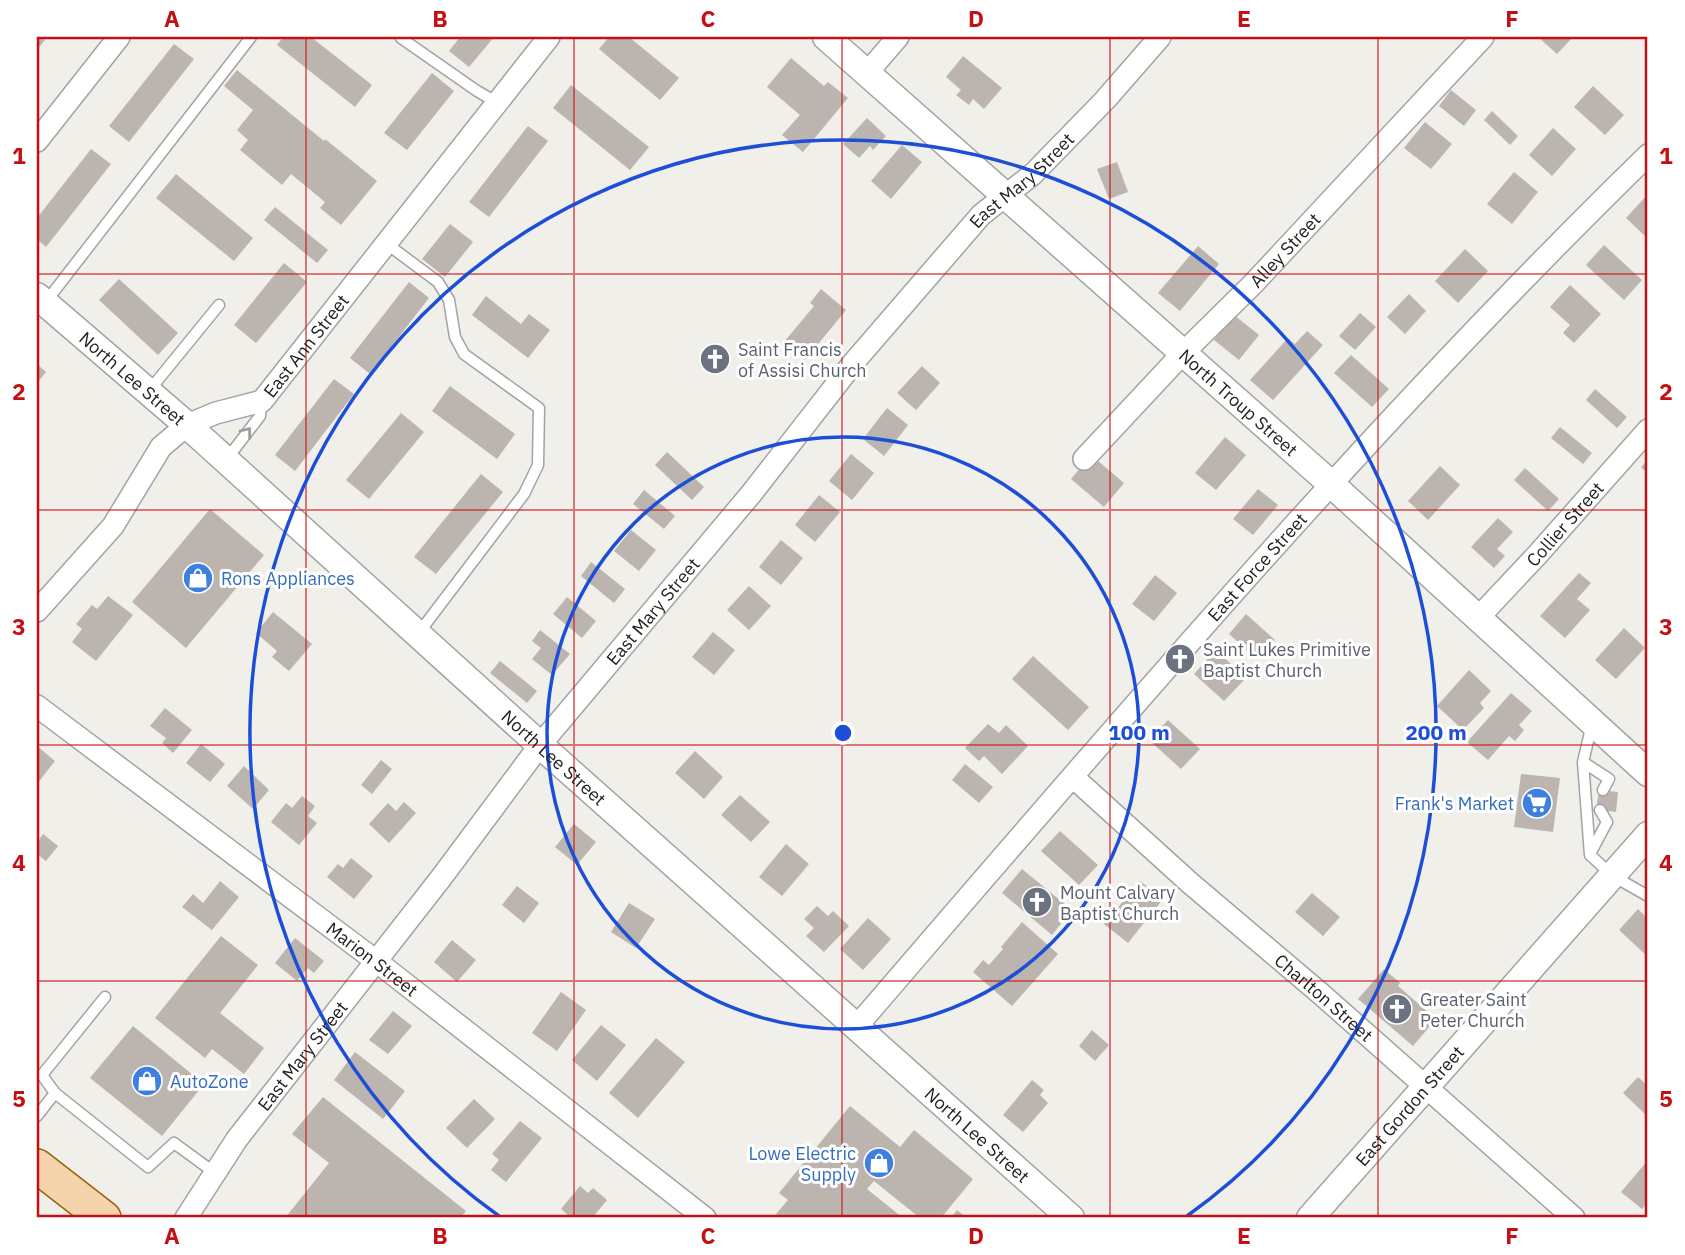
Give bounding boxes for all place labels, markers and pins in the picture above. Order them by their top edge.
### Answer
place label: Saint Francis of Assisi Church [738,338,866,382]
church icon: Saint Francis of Assisi Church [698,342,732,376]
shop icon: Rons Appliances [181,561,215,595]
place label: Rons Appliances [221,567,355,590]
place label: Saint Lukes Primitive Baptist Church [1203,638,1371,682]
church icon: Saint Lukes Primitive Baptist Church [1163,642,1197,676]
centre of rings [831,721,855,745]
supermarket icon: Frank's Market [1520,786,1554,820]
place label: Frank's Market [1395,792,1514,815]
place label: Mount Calvary Baptist Church [1060,881,1179,925]
church icon: Mount Calvary Baptist Church [1020,885,1054,919]
place label: Greater Saint Peter Church [1420,988,1527,1032]
church icon: Greater Saint Peter Church [1380,992,1414,1026]
shop icon: AutoZone [130,1064,164,1098]
place label: AutoZone [170,1070,249,1093]
place label: Lowe Electric Supply [749,1142,856,1186]
shop icon: Lowe Electric Supply [862,1146,896,1180]

